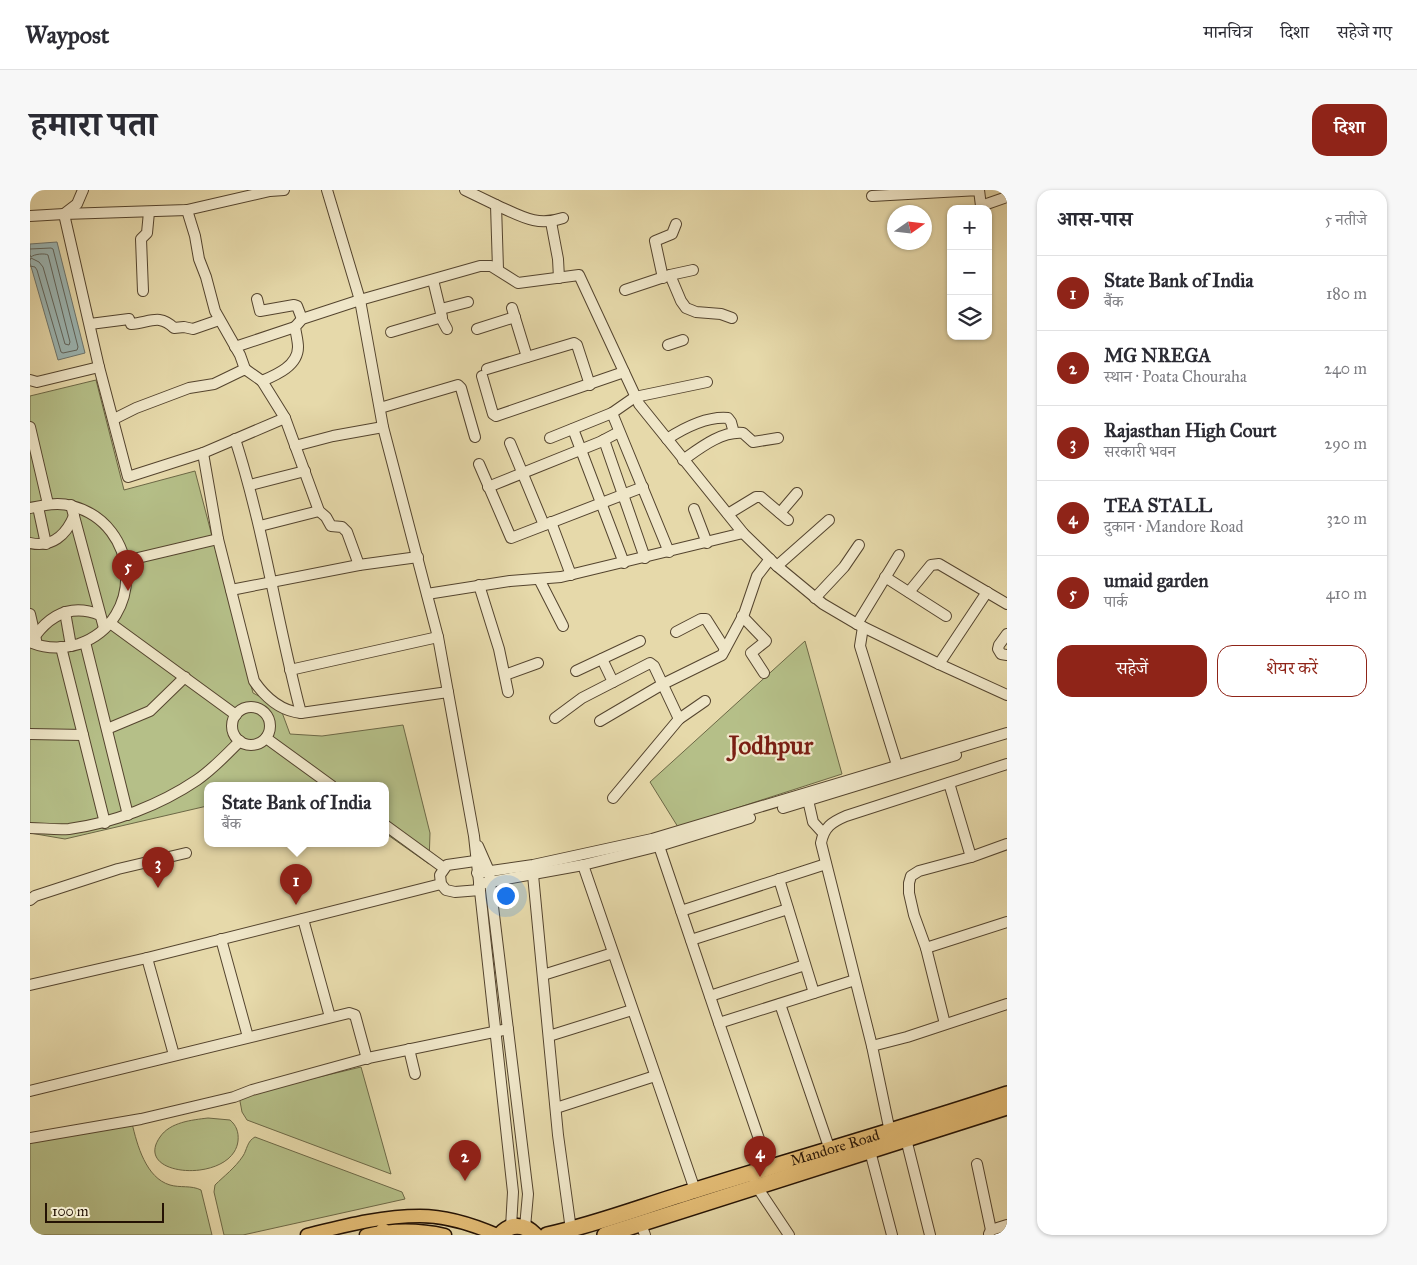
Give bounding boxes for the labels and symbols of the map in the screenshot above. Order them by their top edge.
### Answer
north arrow [887,205,932,250]
pin: 5 [112,550,144,591]
district label: Jodhpur [726,730,814,762]
pin: 3 [142,847,174,888]
pin: 1 [280,864,312,905]
your location [493,883,519,909]
street label: Mandore Road [788,1126,882,1170]
pin: 4 [744,1136,776,1177]
pin: 2 [449,1140,481,1181]
scale bar [45,1200,164,1223]

